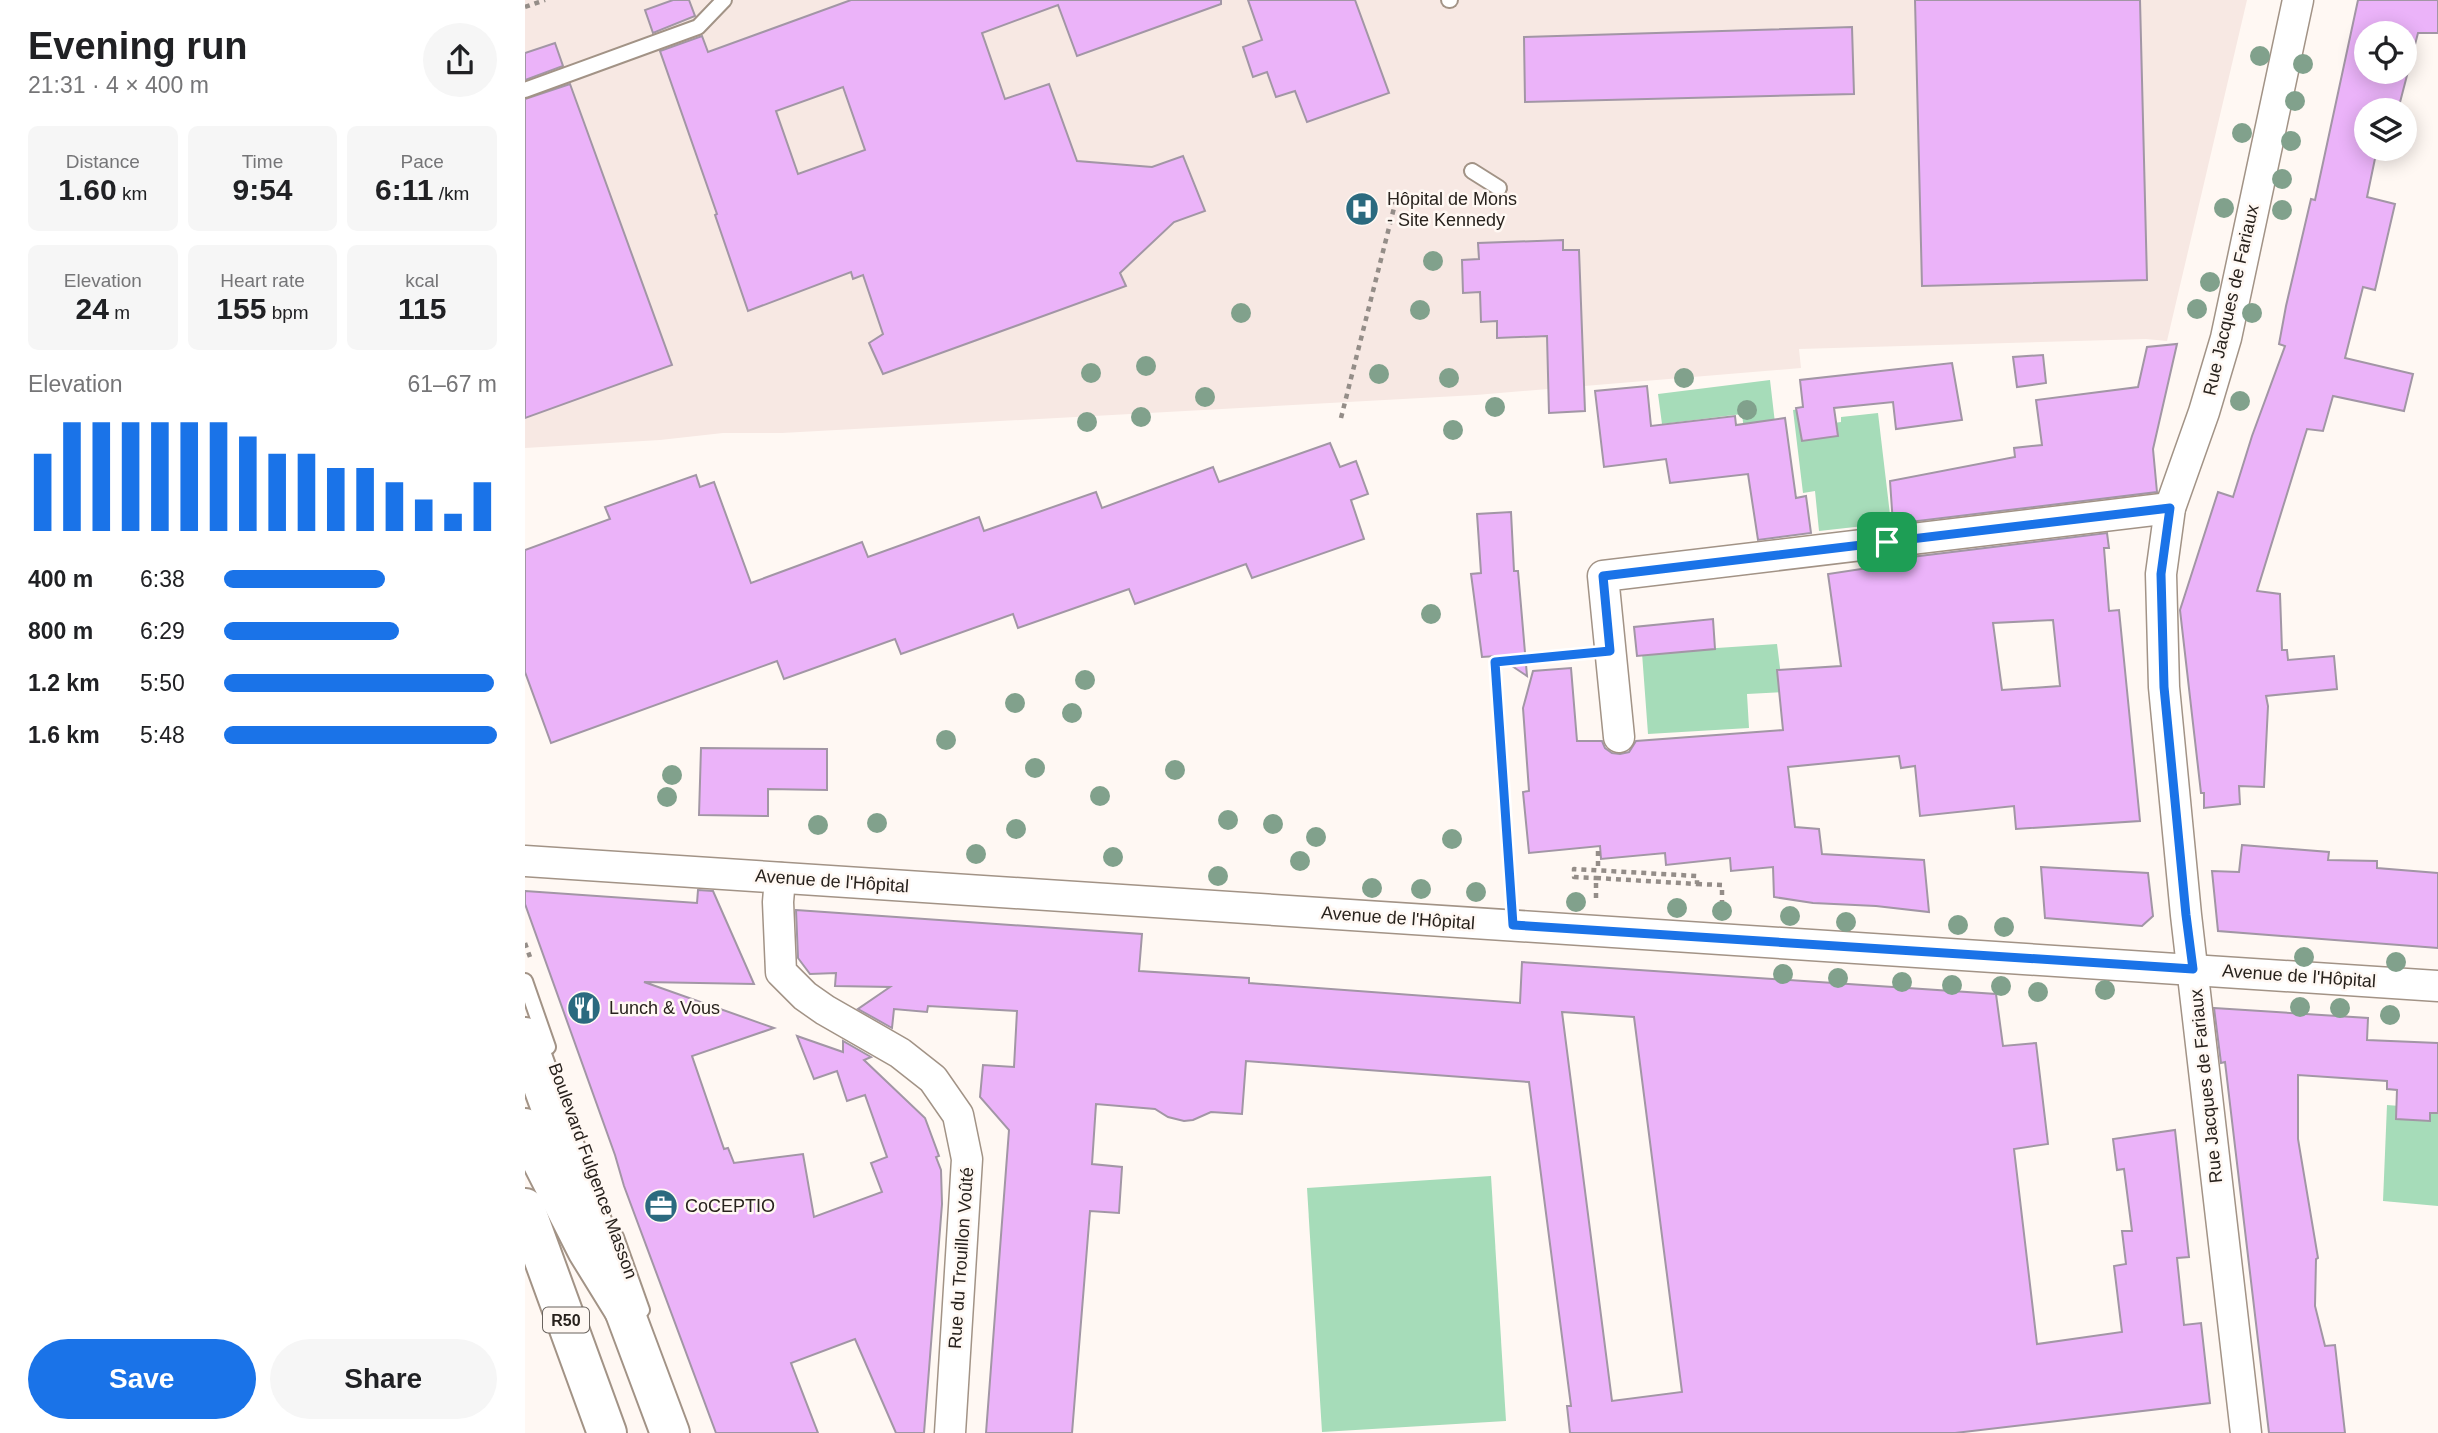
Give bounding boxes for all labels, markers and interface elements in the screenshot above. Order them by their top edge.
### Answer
map controls [2354,21,2417,161]
button: locate [2354,21,2417,84]
button: share [423,23,497,97]
text: Evening run [28,25,248,67]
text: 21:31 · 4 × 400 m [28,72,209,98]
button: layers [2354,98,2417,161]
text: Distance [66,151,140,172]
text: Time [242,151,283,172]
text: Pace [401,151,444,172]
text: 1.60 [58,173,117,206]
text: 9:54 [232,173,293,206]
text: 6:11 [375,173,433,206]
text: km [117,183,147,204]
text: /km [433,183,469,204]
place label: Hôpital de Mons - Site Kennedy [1387,189,1517,230]
hospital icon: Hôpital de Mons - Site Kennedy [1343,190,1381,228]
street label: Rue Jacques de Fariaux [2199,203,2263,397]
text: Elevation [64,270,142,291]
text: Heart rate [220,270,305,291]
text: kcal [405,270,439,291]
text: 24 [76,292,109,325]
text: 155 [216,292,266,325]
text: 115 [398,292,446,325]
text: m [109,302,130,323]
text: bpm [266,302,309,323]
text: Elevation [28,371,123,397]
text: 61–67 m [407,371,497,397]
pin [1857,512,1917,572]
icon: arrive [1868,523,1906,561]
text: 400 m [28,566,93,592]
text: 6:38 [140,566,185,592]
text: 800 m [28,618,93,644]
text: 6:29 [140,618,185,644]
text: 1.2 km [28,670,100,696]
text: 5:50 [140,670,185,696]
text: 1.6 km [28,722,100,748]
text: 5:48 [140,722,185,748]
street label: Avenue de l'Hôpital [754,866,910,896]
street label: Avenue de l'Hôpital [1320,903,1476,933]
street label: Avenue de l'Hôpital [2221,961,2377,991]
street label: Rue Jacques de Fariaux [2186,988,2226,1184]
restaurant icon: Lunch & Vous [565,989,603,1027]
place label: Lunch & Vous [609,998,720,1018]
street label: Boulevard Fulgence Masson [545,1060,641,1282]
street label: Rue du Trouillon Voûté [945,1166,977,1350]
office icon: CoCEPTIO [642,1187,680,1225]
place label: CoCEPTIO [685,1196,775,1216]
road number: R50 [543,1308,589,1332]
button: Save [28,1339,256,1419]
button: Share [270,1339,497,1419]

